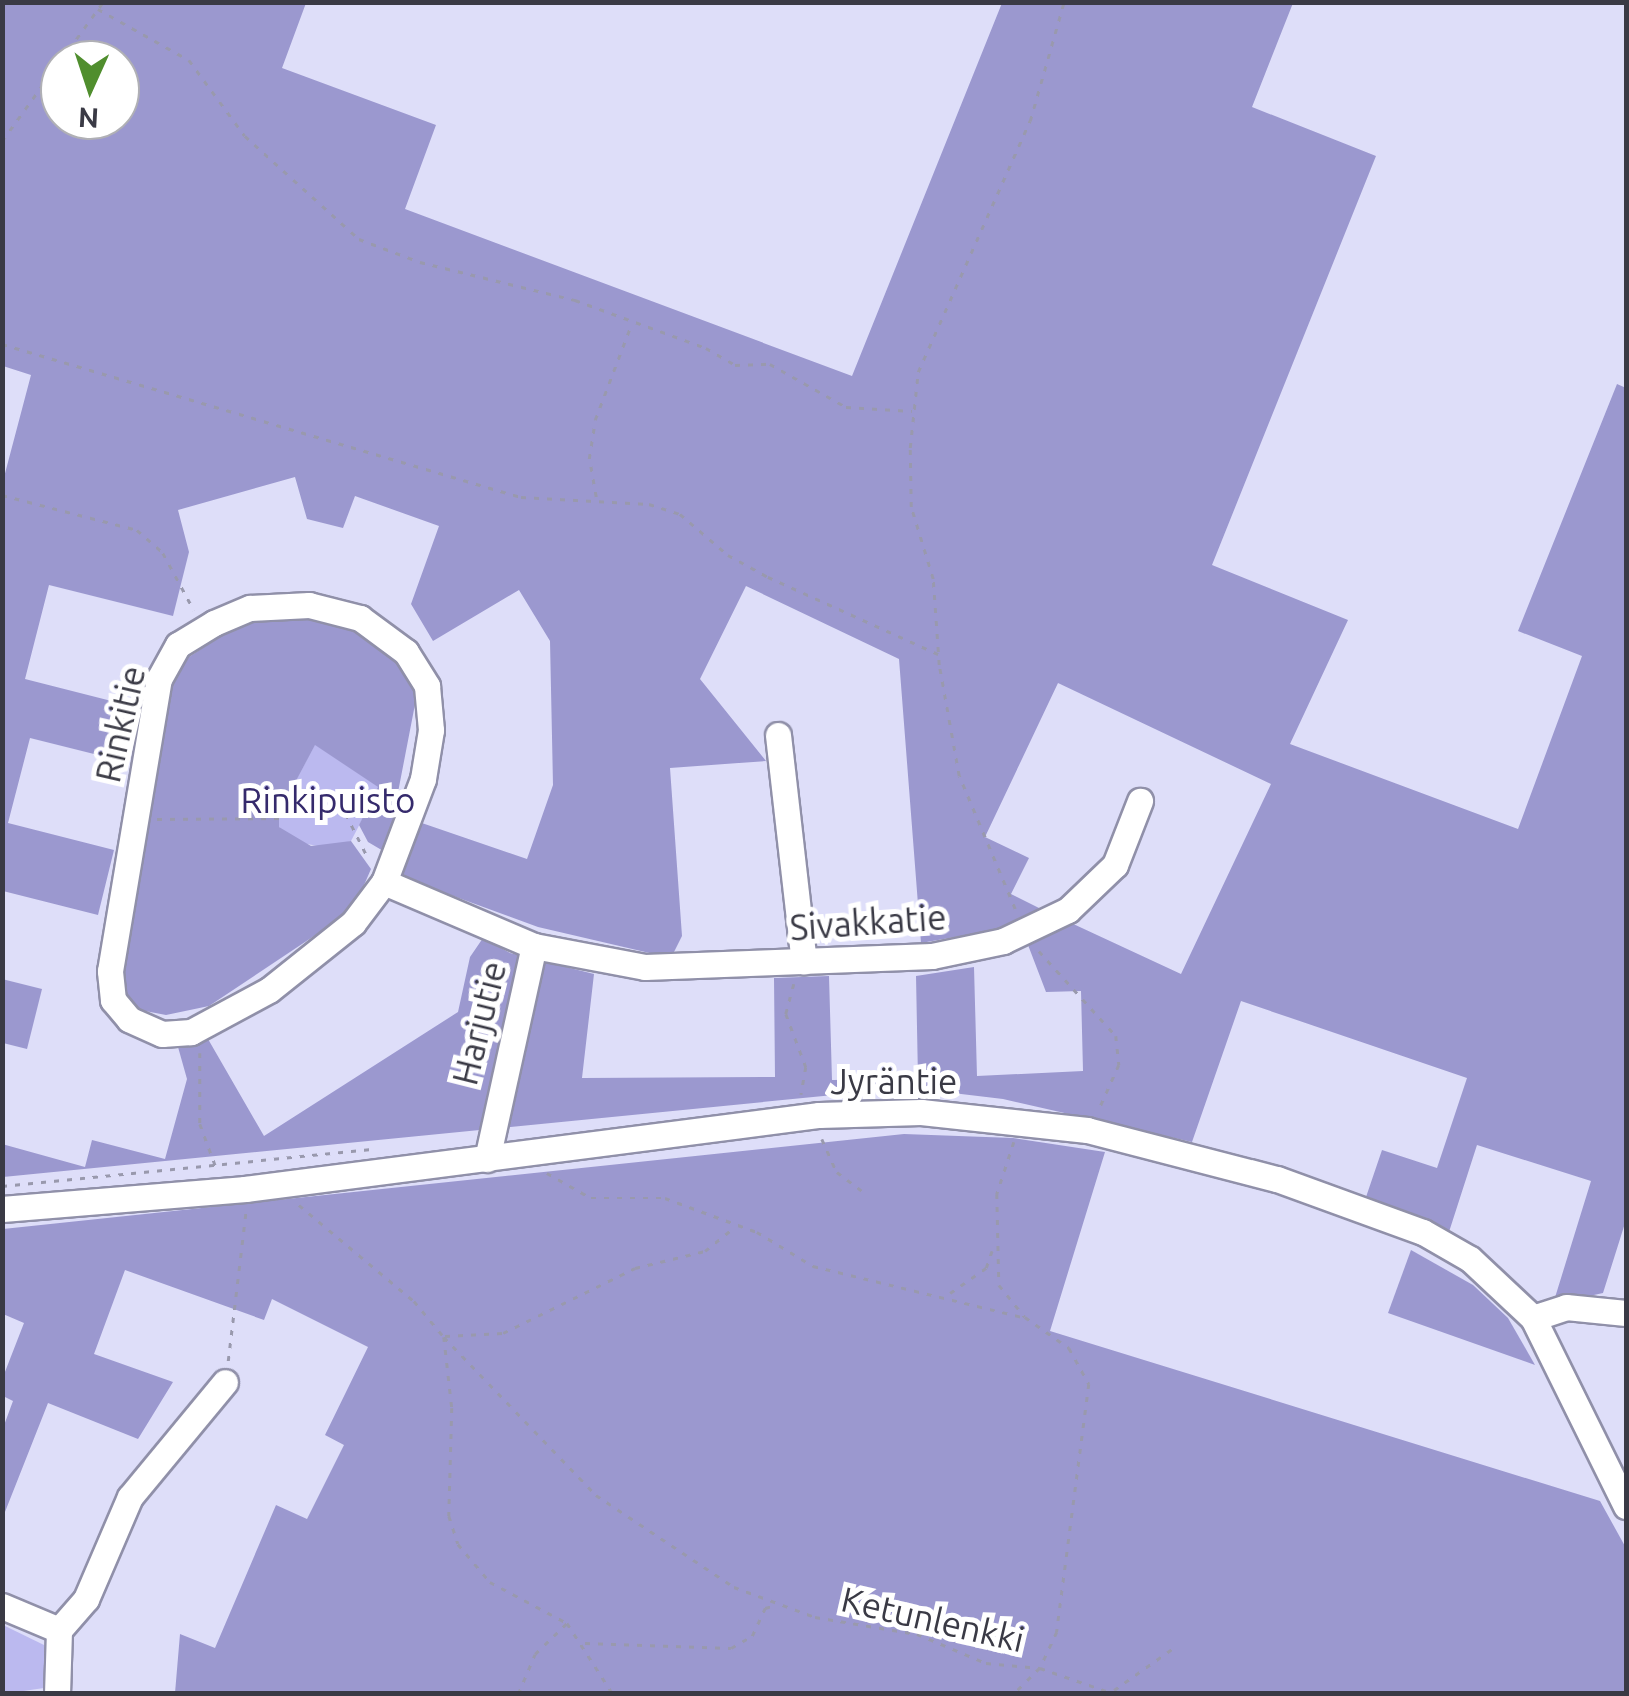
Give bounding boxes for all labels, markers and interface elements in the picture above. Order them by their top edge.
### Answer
north arrow [40,40,140,140]
text: N [77,102,100,134]
street label: Rinkitie [86,662,154,786]
park label: Rinkipuisto [241,779,415,821]
street label: Sivakkatie [788,896,948,948]
street label: Harjutie [443,957,515,1089]
street label: Jyräntie [831,1060,957,1102]
street label: Ketunlenkki [838,1578,1028,1660]

